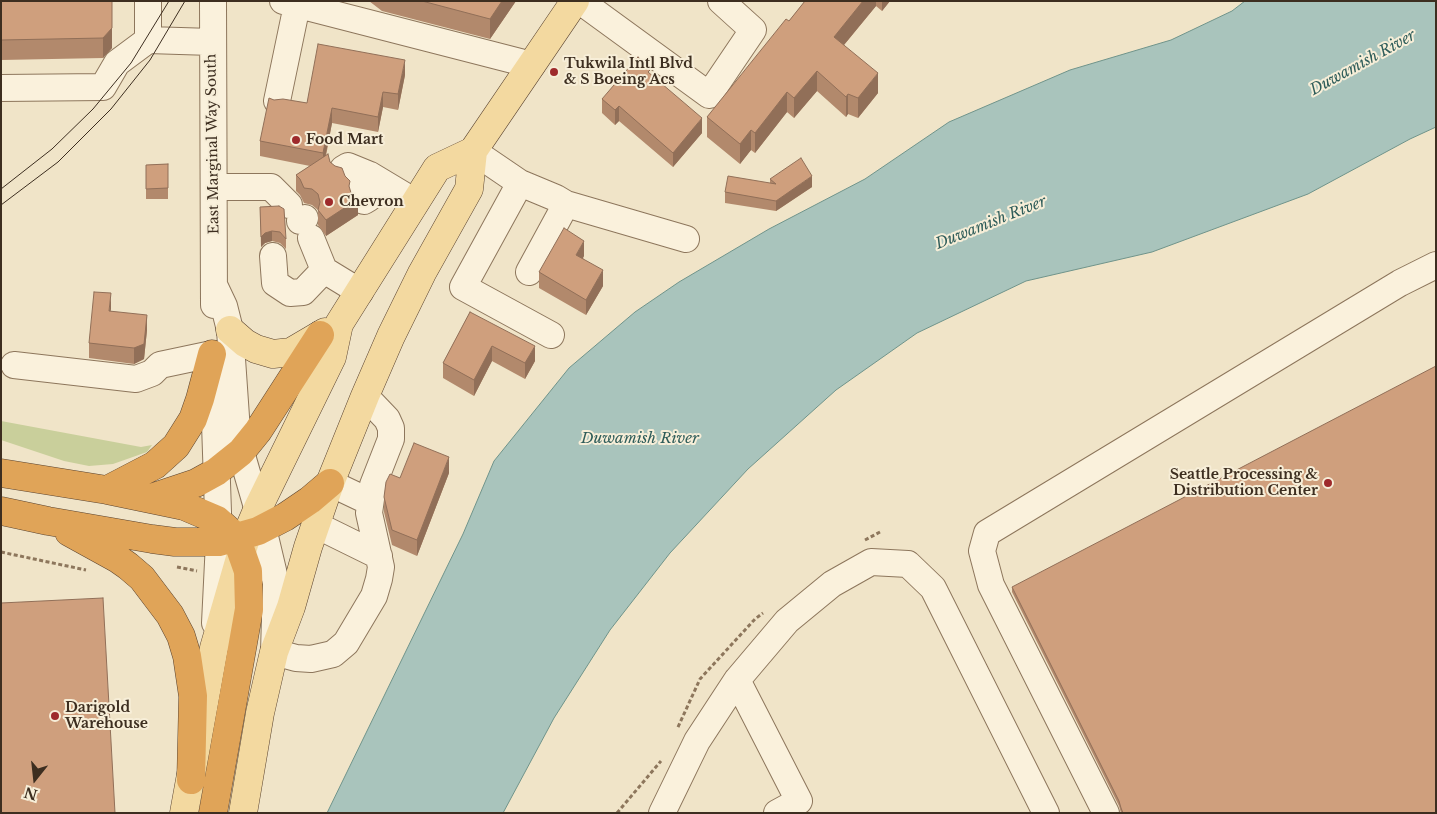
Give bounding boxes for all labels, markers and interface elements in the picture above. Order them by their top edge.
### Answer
water label: Duwamish River [1307,27,1419,99]
street label: East Marginal Way South [203,54,223,234]
place label: Tukwila Intl Blvd & S Boeing Acs [564,56,693,88]
marker: Tukwila Intl Blvd & S Boeing Acs [548,66,560,78]
place label: Food Mart [306,132,383,148]
marker: Food Mart [290,134,302,146]
water label: Duwamish River [933,193,1049,253]
place label: Chevron [339,194,404,210]
marker: Chevron [323,196,335,208]
water label: Duwamish River [581,430,699,448]
place label: Seattle Processing & Distribution Center [1170,467,1318,500]
marker: Seattle Processing & Distribution Center [1322,477,1334,489]
place label: Darigold Warehouse [65,700,148,732]
marker: Darigold Warehouse [49,710,61,722]
north arrow [10,754,60,804]
text: N [22,783,40,804]

